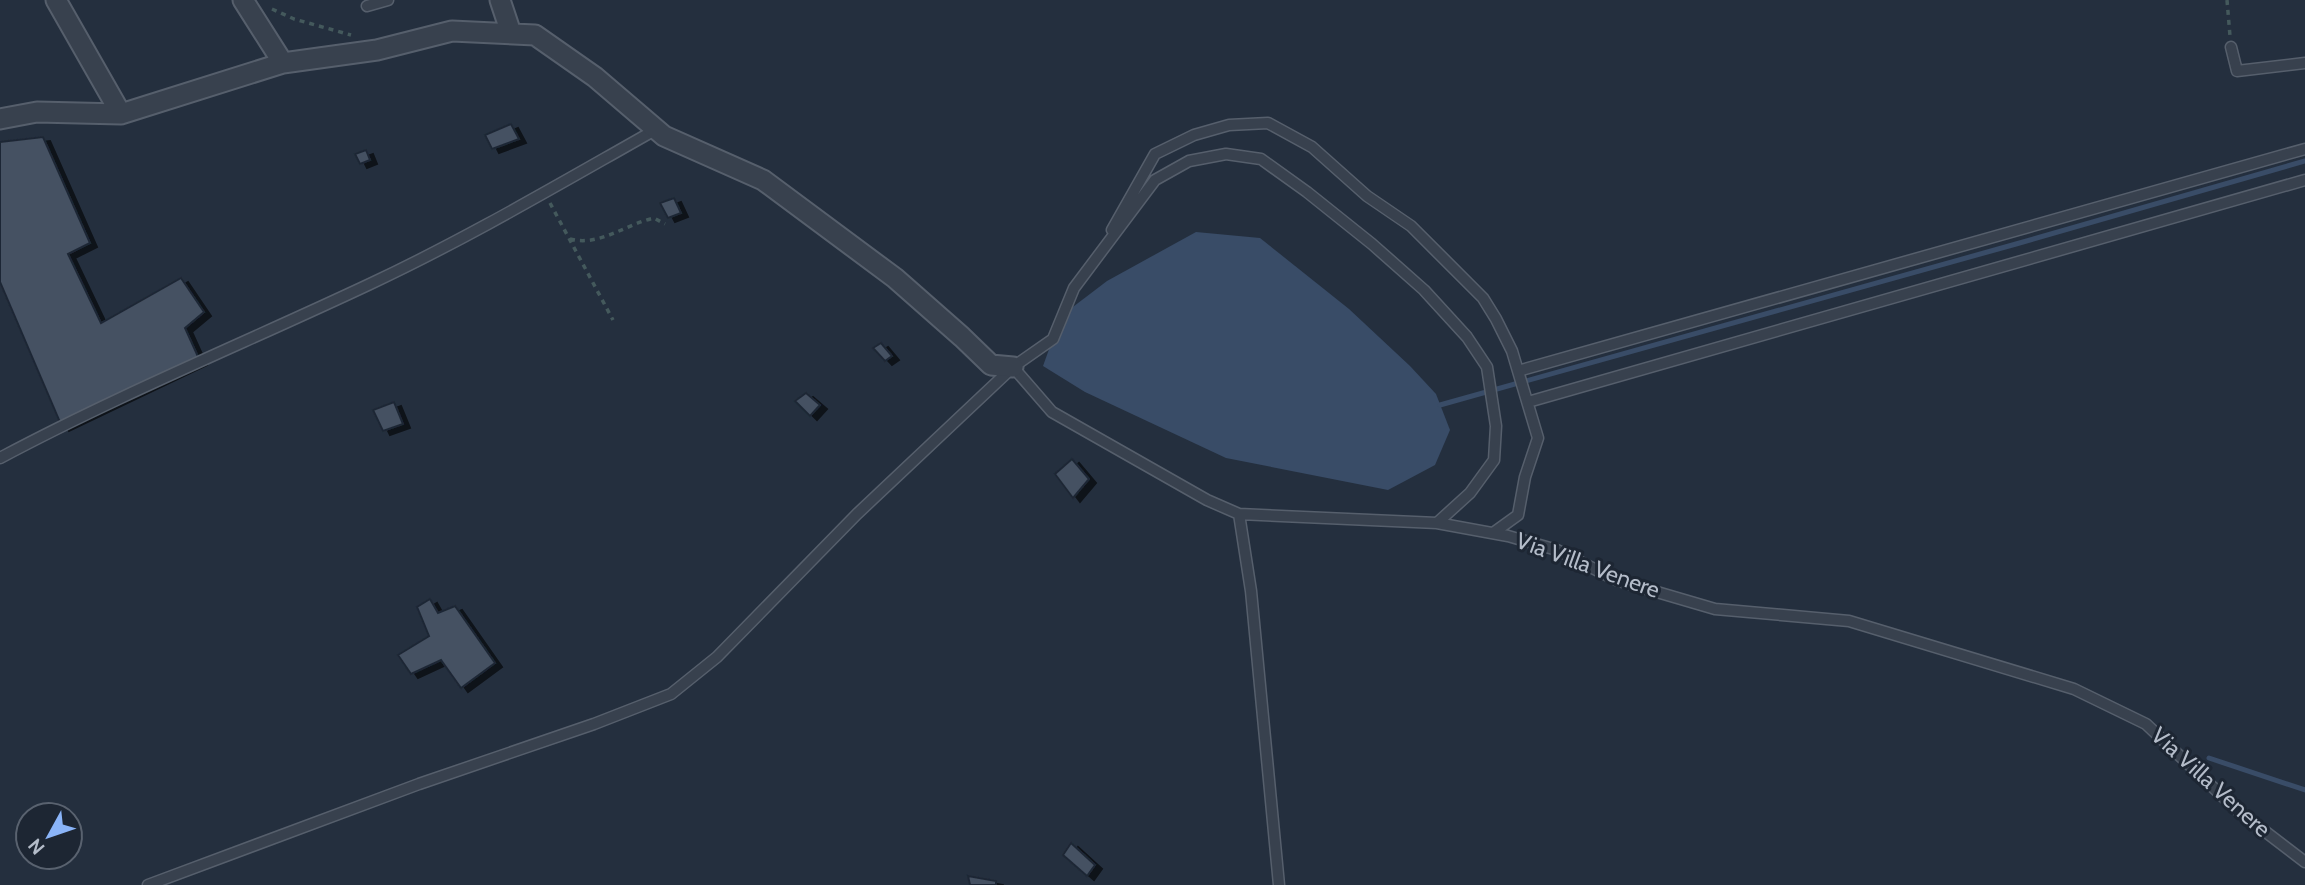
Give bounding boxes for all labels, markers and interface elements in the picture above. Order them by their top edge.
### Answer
street label: Via Villa Venere [1512,526,1664,604]
street label: Via Villa Venere [2146,721,2277,843]
north arrow [14,801,84,871]
text: N [23,834,49,859]

